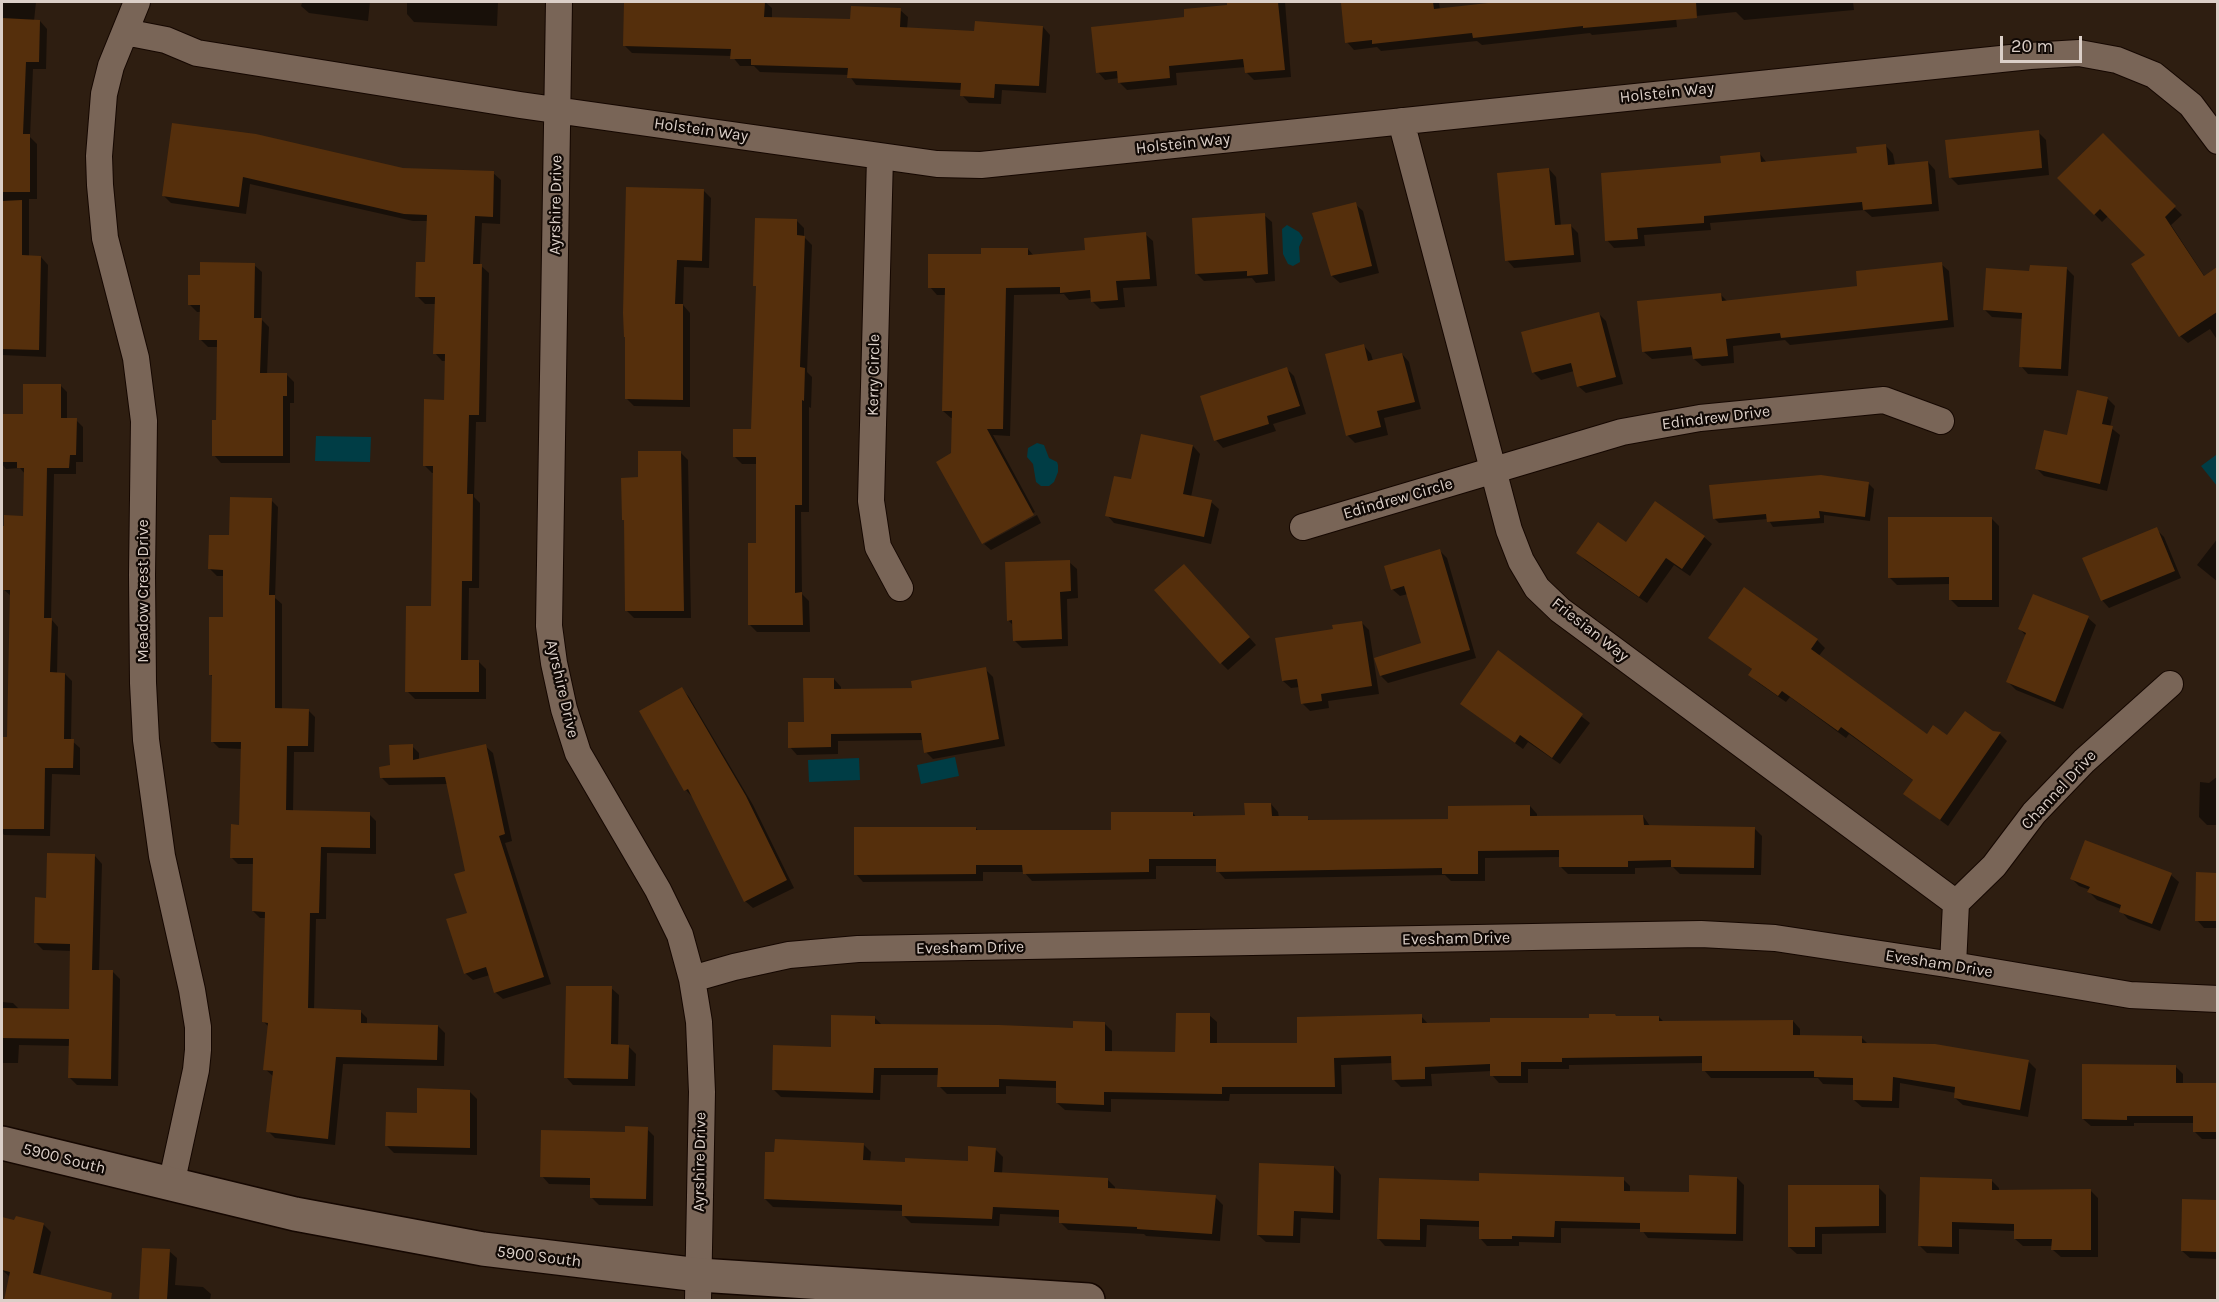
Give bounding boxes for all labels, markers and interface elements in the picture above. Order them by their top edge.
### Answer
scale bar [2003,24,2086,62]
text: 20 m [2011,35,2053,57]
street label: Holstein Way [1619,78,1715,108]
street label: Holstein Way [653,114,749,146]
street label: Holstein Way [1135,129,1231,159]
street label: Ayrshire Drive [546,155,566,255]
street label: Kerry Circle [864,334,884,416]
street label: Edindrew Drive [1661,402,1771,434]
street label: Edindrew Circle [1341,474,1455,524]
street label: Meadow Crest Drive [133,519,153,663]
street label: Friesian Way [1548,594,1632,666]
street label: Ayrshire Drive [541,638,583,740]
street label: Channel Drive [2017,746,2101,834]
street label: Evesham Drive [1402,928,1510,950]
street label: Evesham Drive [916,937,1024,959]
street label: Evesham Drive [1884,946,1994,982]
street label: Ayrshire Drive [690,1112,710,1212]
street label: 5900 South [20,1139,108,1179]
street label: 5900 South [496,1242,582,1272]

